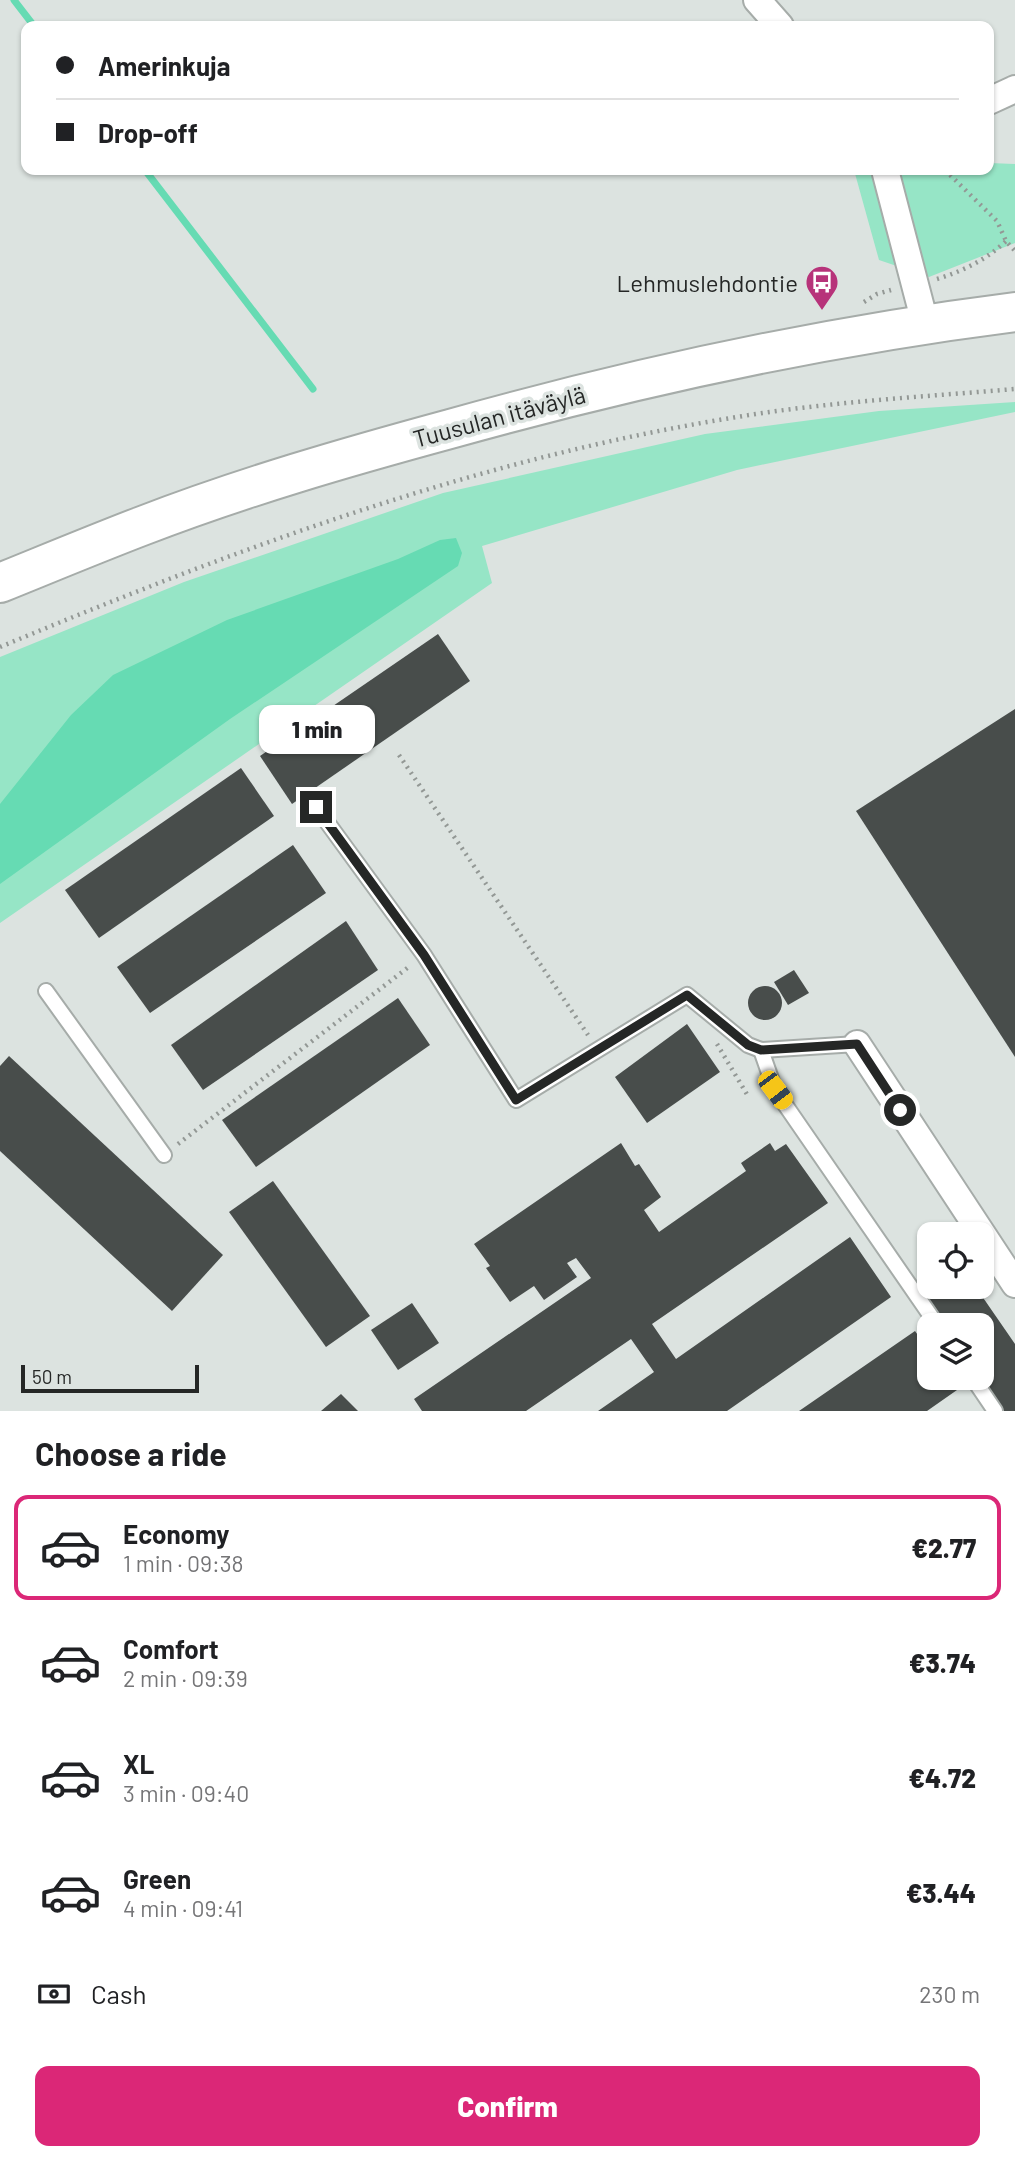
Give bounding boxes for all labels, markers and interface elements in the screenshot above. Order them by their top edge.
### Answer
text: Amerinkuja [98,50,230,81]
text: Drop-off [98,117,198,148]
bus stop icon: Lehmuslehdontie [803,263,841,312]
place label: Lehmuslehdontie [617,268,798,297]
street label: Tuusulan itäväylä [410,379,588,453]
callout: 1 min [258,706,374,754]
text: 1 min [292,715,342,743]
route end [300,791,332,823]
car [754,1067,797,1113]
route start [884,1094,916,1126]
map controls [917,1222,994,1390]
button: locate [917,1222,994,1299]
button: layers [917,1313,994,1390]
scale bar [21,1362,200,1394]
text: 50 m [32,1365,72,1388]
text: Choose a ride [35,1434,227,1472]
icon: car [39,1516,102,1579]
text: Economy [123,1518,229,1549]
text: €2.77 [912,1532,976,1563]
text: 1 min · 09:38 [123,1549,244,1577]
icon: car [39,1631,102,1694]
text: Comfort [123,1633,219,1664]
text: €3.74 [909,1647,976,1678]
text: 2 min · 09:39 [123,1664,248,1692]
icon: car [39,1746,102,1809]
text: XL [123,1748,154,1779]
text: €4.72 [908,1762,976,1793]
text: 3 min · 09:40 [123,1779,249,1807]
icon: car [39,1861,102,1924]
text: Green [123,1863,191,1894]
text: €3.44 [906,1877,976,1908]
text: 4 min · 09:41 [123,1894,243,1922]
icon: cash [35,1975,73,2013]
text: Cash [91,1978,146,2009]
text: 230 m [919,1980,980,2008]
button: Confirm [35,2066,980,2146]

